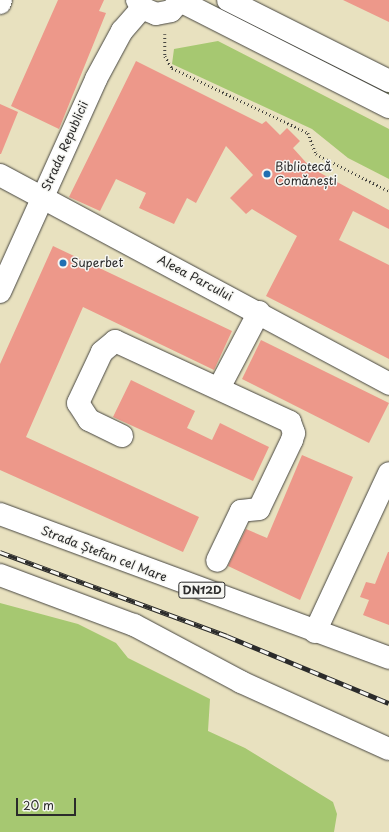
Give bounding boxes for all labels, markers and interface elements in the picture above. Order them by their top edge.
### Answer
street label: Strada Republicii [38,98,92,194]
place label: Bibliotecă Comănești [275,160,337,188]
marker: Bibliotecă Comănești [262,169,272,179]
street label: Aleea Parcului [155,252,235,304]
place label: Superbet [71,256,123,270]
marker: Superbet [58,258,68,268]
street label: Strada Ștefan cel Mare [39,523,169,585]
road number: DN12D [178,581,226,599]
scale bar [18,790,78,816]
text: 20 m [23,796,54,814]

